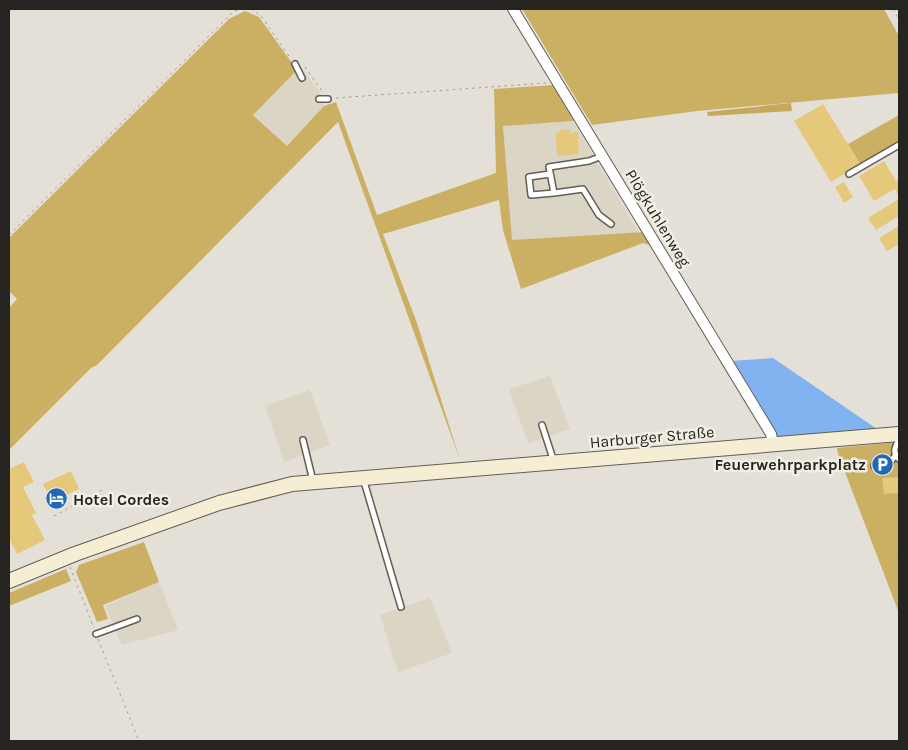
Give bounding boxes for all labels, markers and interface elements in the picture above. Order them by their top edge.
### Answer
street label: Plögkuhlenweg [621,166,695,270]
street label: Harburger Straße [589,422,715,452]
parking icon: Feuerwehrparkplatz [870,452,894,476]
place label: Feuerwehrparkplatz [715,455,866,474]
hotel icon: Hotel Cordes [45,487,69,511]
place label: Hotel Cordes [73,490,169,509]

